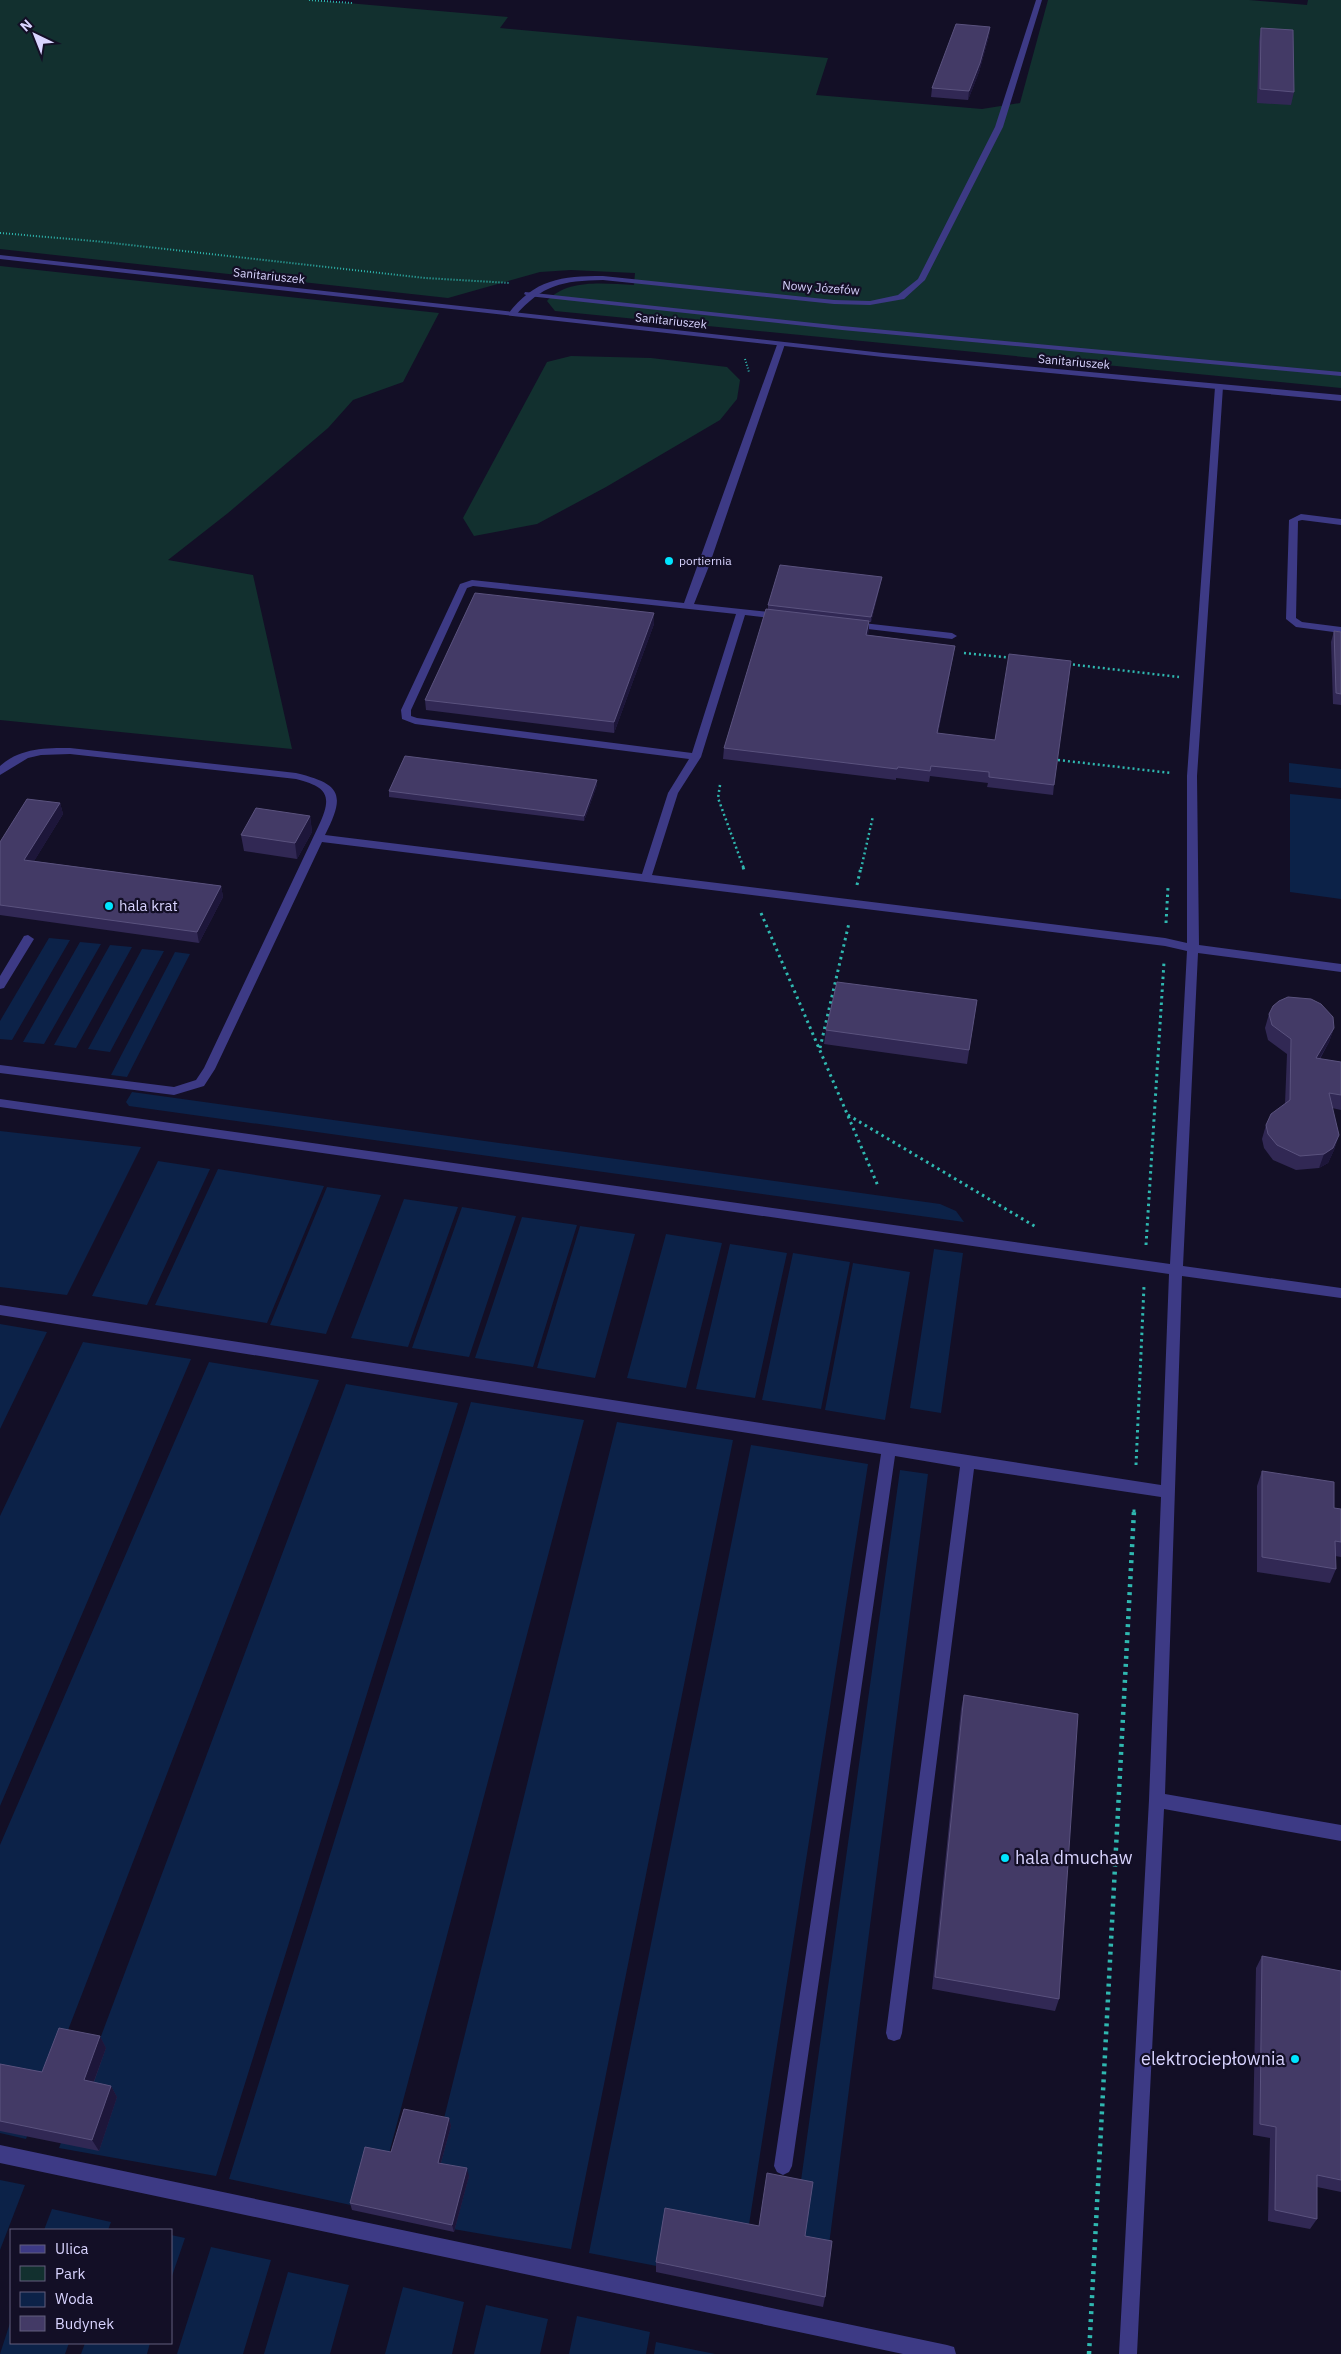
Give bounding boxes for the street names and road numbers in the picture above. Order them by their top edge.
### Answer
street label: Sanitariuszek [232,264,306,287]
street label: Nowy Józefów [782,277,860,298]
street label: Sanitariuszek [634,309,708,332]
street label: Sanitariuszek [1037,351,1111,372]

